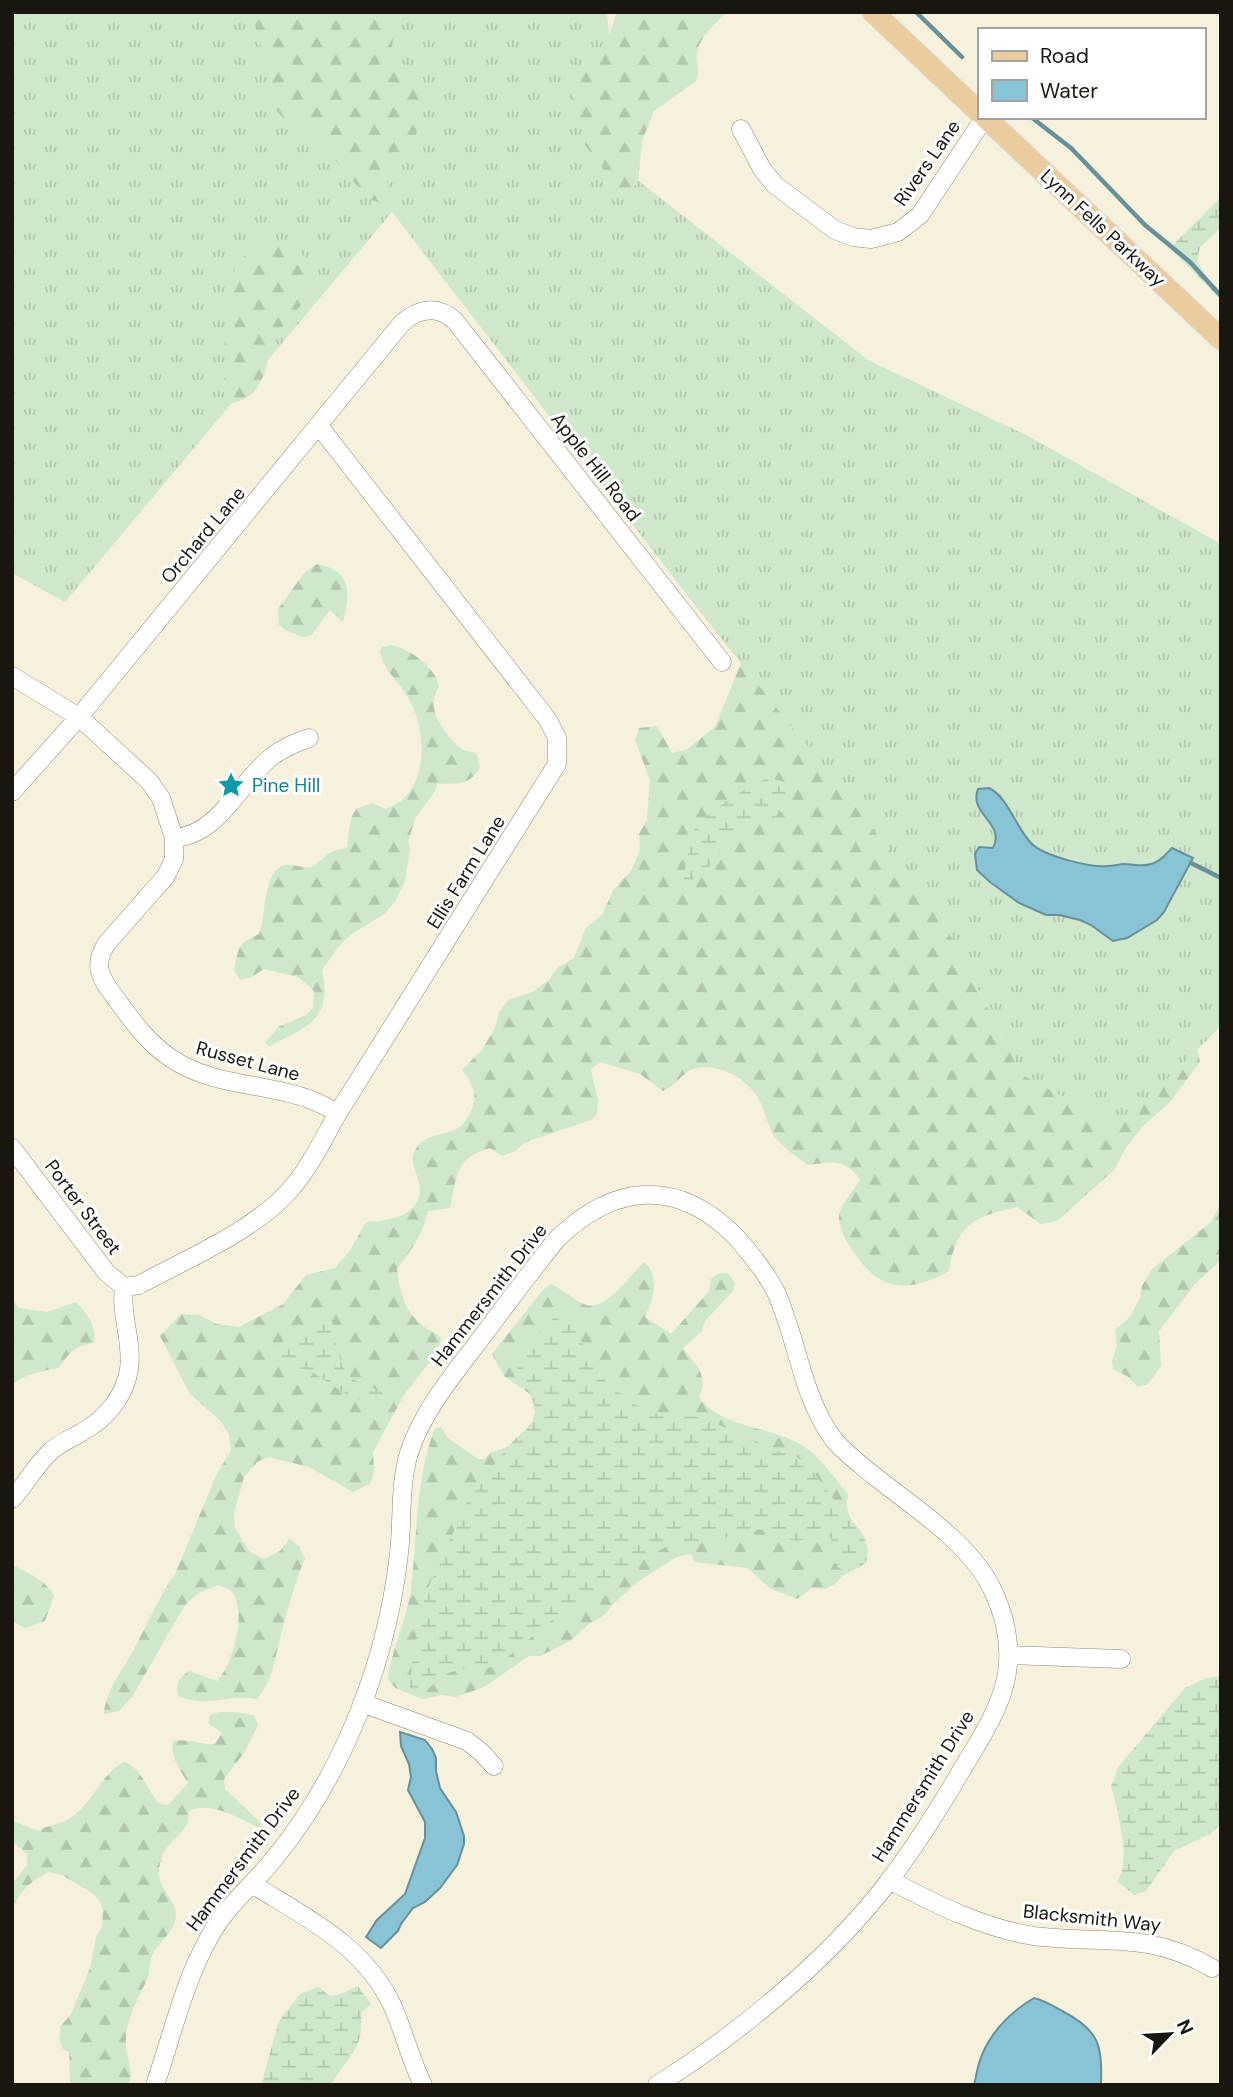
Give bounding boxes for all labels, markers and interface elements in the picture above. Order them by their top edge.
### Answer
legend [978,28,1205,119]
text: Road [1040,42,1089,70]
text: Water [1040,77,1098,105]
street label: Rivers Lane [888,115,966,211]
street label: Lynn Fells Parkway [1035,164,1171,293]
street label: Apple Hill Road [546,407,646,527]
street label: Orchard Lane [155,481,251,589]
place icon: Pine Hill [216,770,246,800]
place label: Pine Hill [252,773,320,798]
street label: Ellis Farm Lane [421,811,511,933]
street label: Russet Lane [193,1035,303,1087]
street label: Porter Street [39,1154,127,1260]
street label: Hammersmith Drive [425,1219,553,1371]
street label: Hammersmith Drive [866,1705,980,1867]
street label: Hammersmith Drive [181,1782,305,1936]
street label: Blacksmith Way [1022,1898,1163,1938]
north arrow [1135,1999,1205,2069]
text: N [1171,2015,1199,2039]

